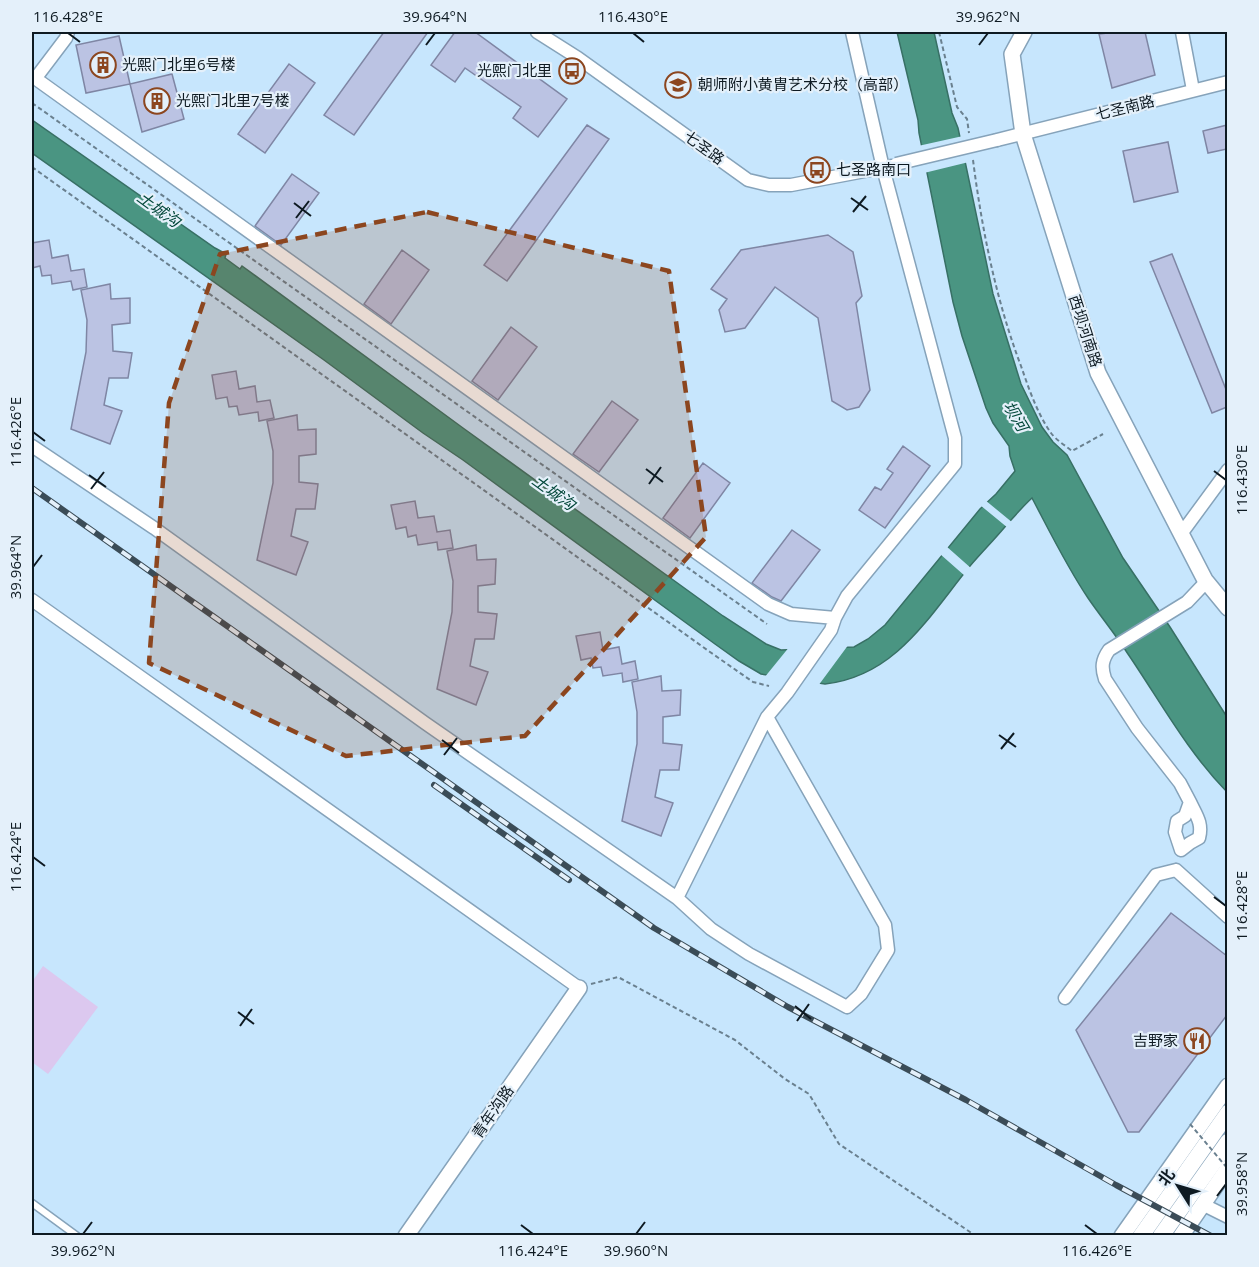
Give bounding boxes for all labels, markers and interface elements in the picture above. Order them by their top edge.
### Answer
text: 116.428°E [33,6,103,26]
text: 39.964°N [403,6,467,26]
text: 116.430°E [598,6,668,26]
text: 39.962°N [956,6,1020,26]
building icon: 光熙门北里6号楼 [88,50,118,80]
place label: 光熙门北里6号楼 [122,54,236,74]
bus stop icon: 光熙门北里 [557,56,587,86]
place label: 光熙门北里 [477,60,552,80]
school or university icon: 朝师附小黄胄艺术分校（高部） [663,70,693,100]
place label: 朝师附小黄胄艺术分校（高部） [698,74,908,94]
building icon: 光熙门北里7号楼 [142,86,172,116]
place label: 光熙门北里7号楼 [176,90,290,110]
street label: 七圣南路 [1093,90,1156,124]
street label: 七圣路 [681,126,729,169]
bus stop icon: 七圣路南口 [802,155,832,185]
place label: 七圣路南口 [836,159,911,179]
water label: 土城沟 [133,186,186,233]
street label: 西坝河南路 [1065,292,1107,369]
text: 116.426°E [5,397,25,467]
water label: 坝河 [998,397,1035,438]
text: 116.430°E [1231,445,1251,515]
water label: 土城沟 [528,469,581,516]
text: 39.964°N [5,535,25,599]
text: 116.424°E [5,822,25,892]
text: 116.428°E [1231,871,1251,941]
restaurant icon: 吉野家 [1182,1026,1212,1056]
place label: 吉野家 [1133,1030,1178,1050]
street label: 青年沟路 [467,1081,518,1142]
text: 39.958°N [1231,1152,1251,1216]
north arrow [1148,1156,1208,1216]
text: 北 [1152,1164,1180,1190]
text: 39.962°N [51,1240,115,1260]
text: 116.424°E [498,1240,568,1260]
text: 39.960°N [604,1240,668,1260]
text: 116.426°E [1062,1240,1132,1260]

